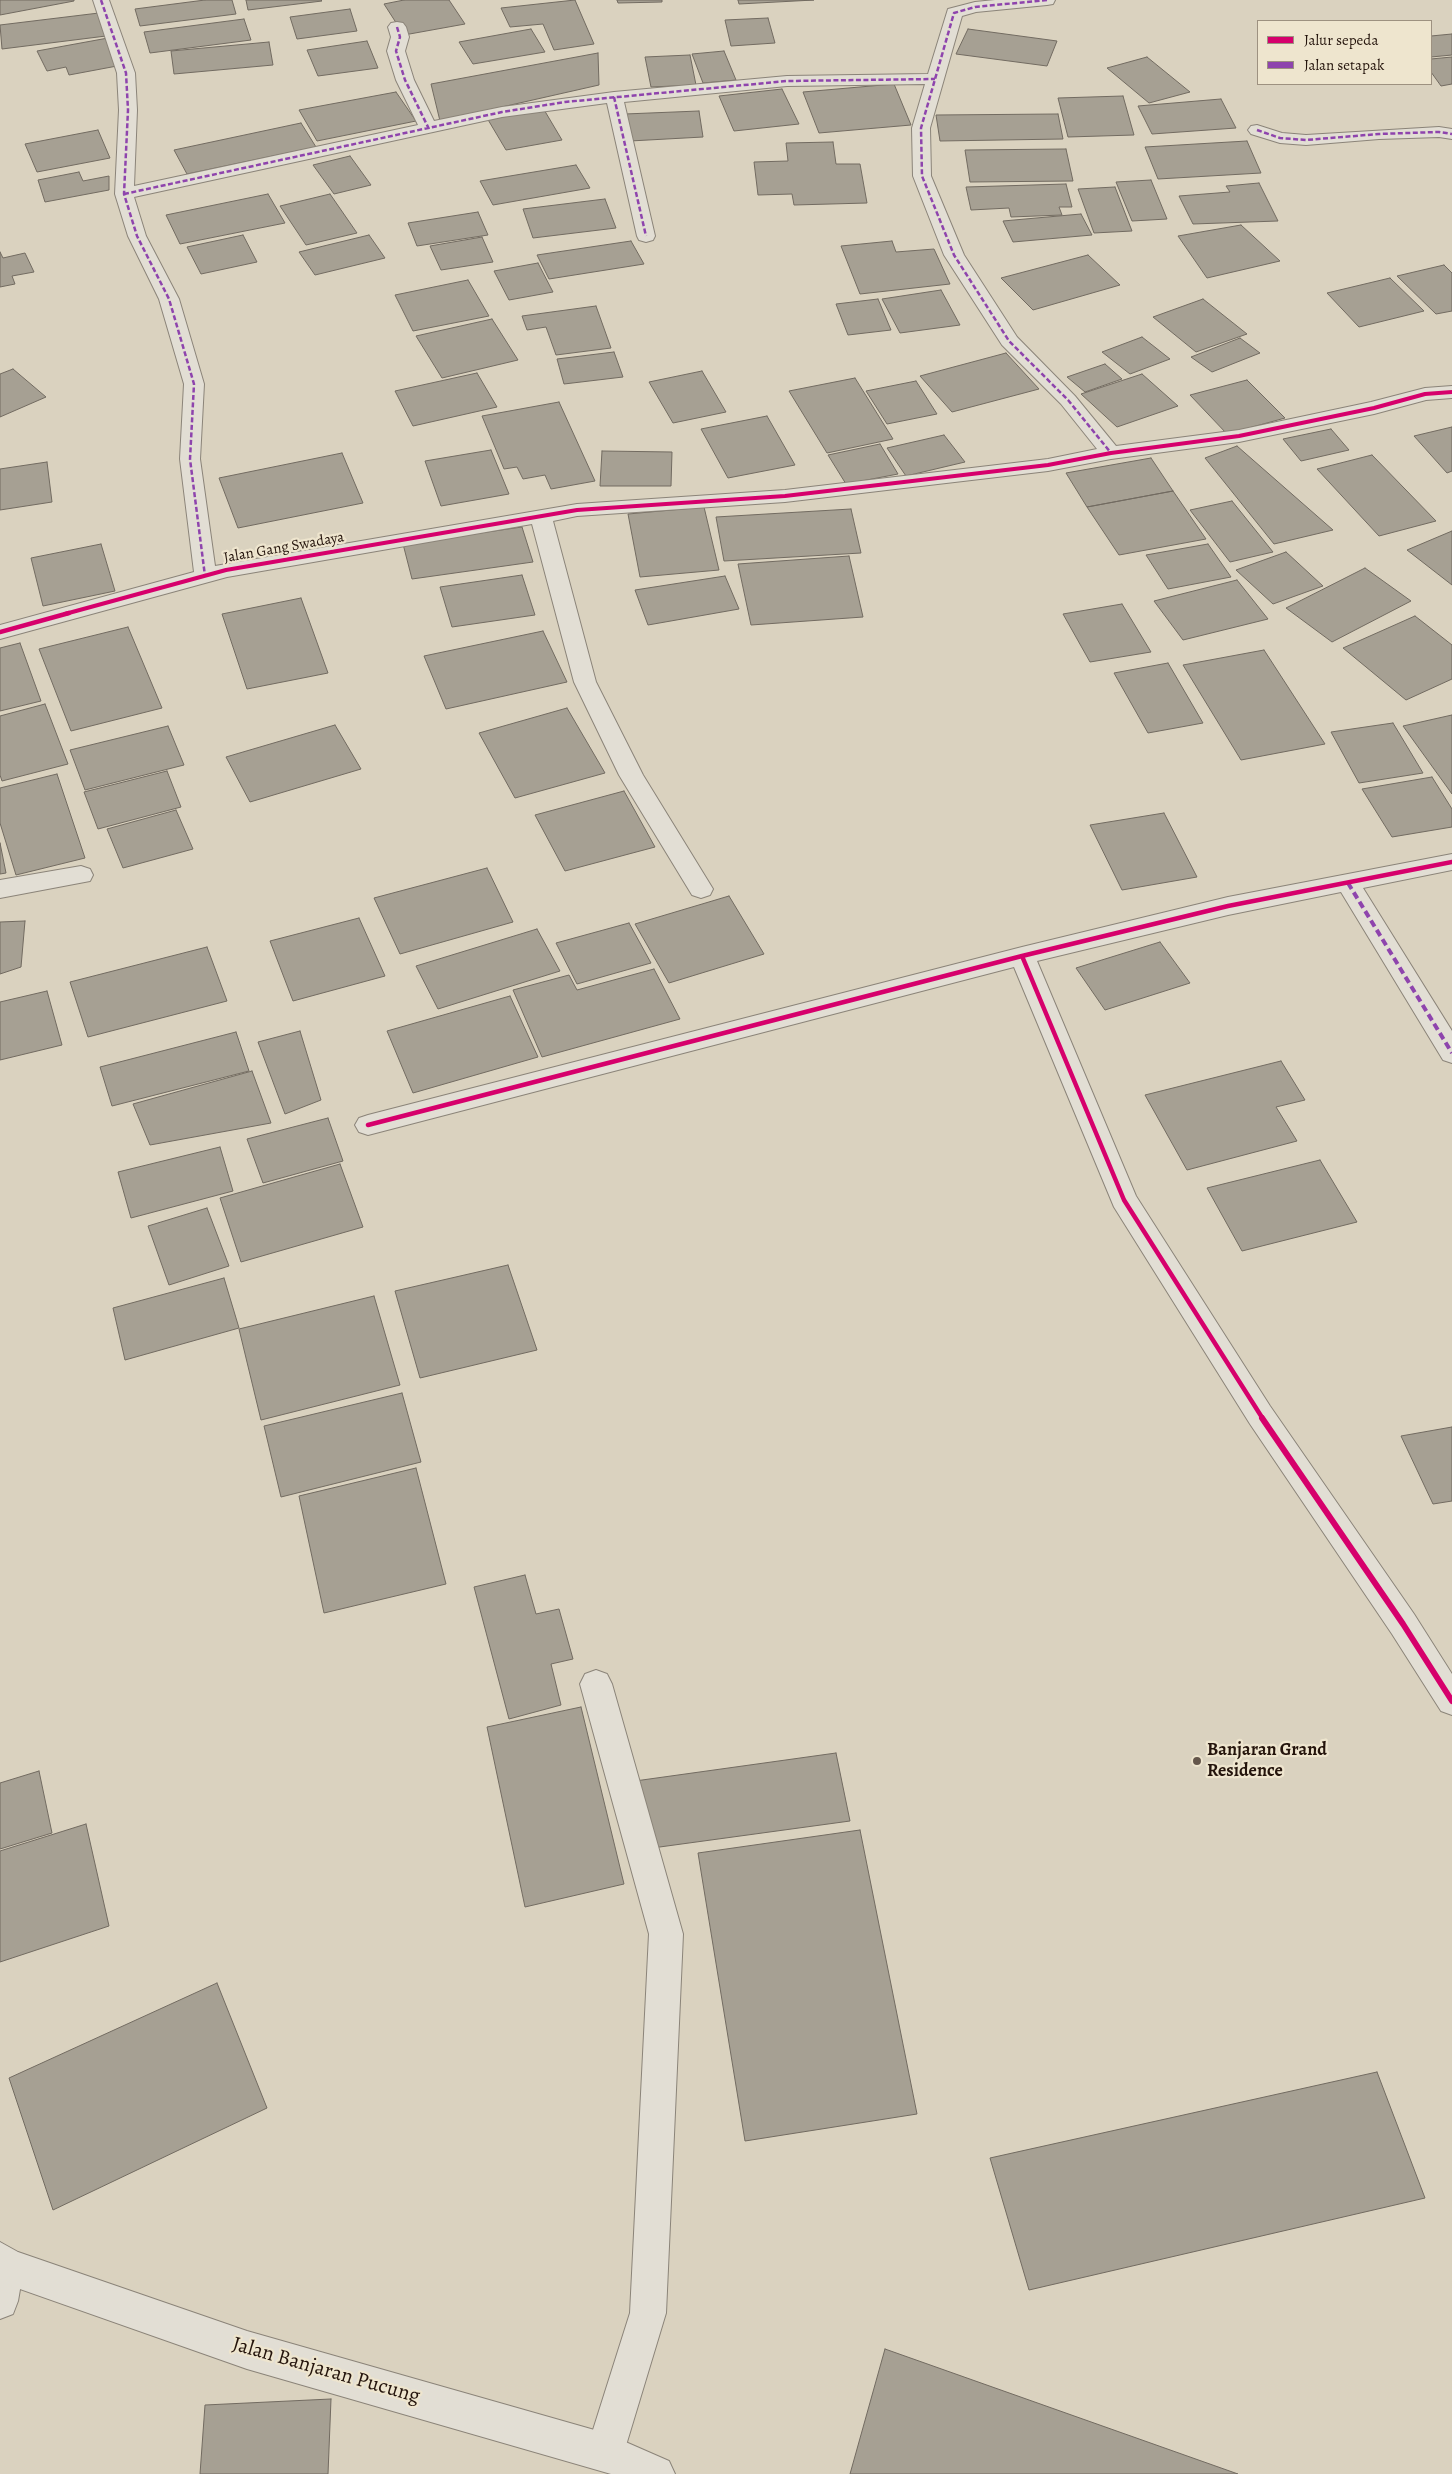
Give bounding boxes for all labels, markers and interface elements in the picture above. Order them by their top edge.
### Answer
legend [1257,20,1432,85]
text: Jalur sepeda [1304,30,1378,50]
text: Jalan setapak [1304,55,1384,75]
street label: Jalan Gang Swadaya [222,529,346,567]
place label: Banjaran Grand Residence [1207,1740,1327,1782]
marker: Banjaran Grand Residence [1191,1755,1203,1767]
street label: Jalan Banjaran Pucung [229,2332,423,2410]

